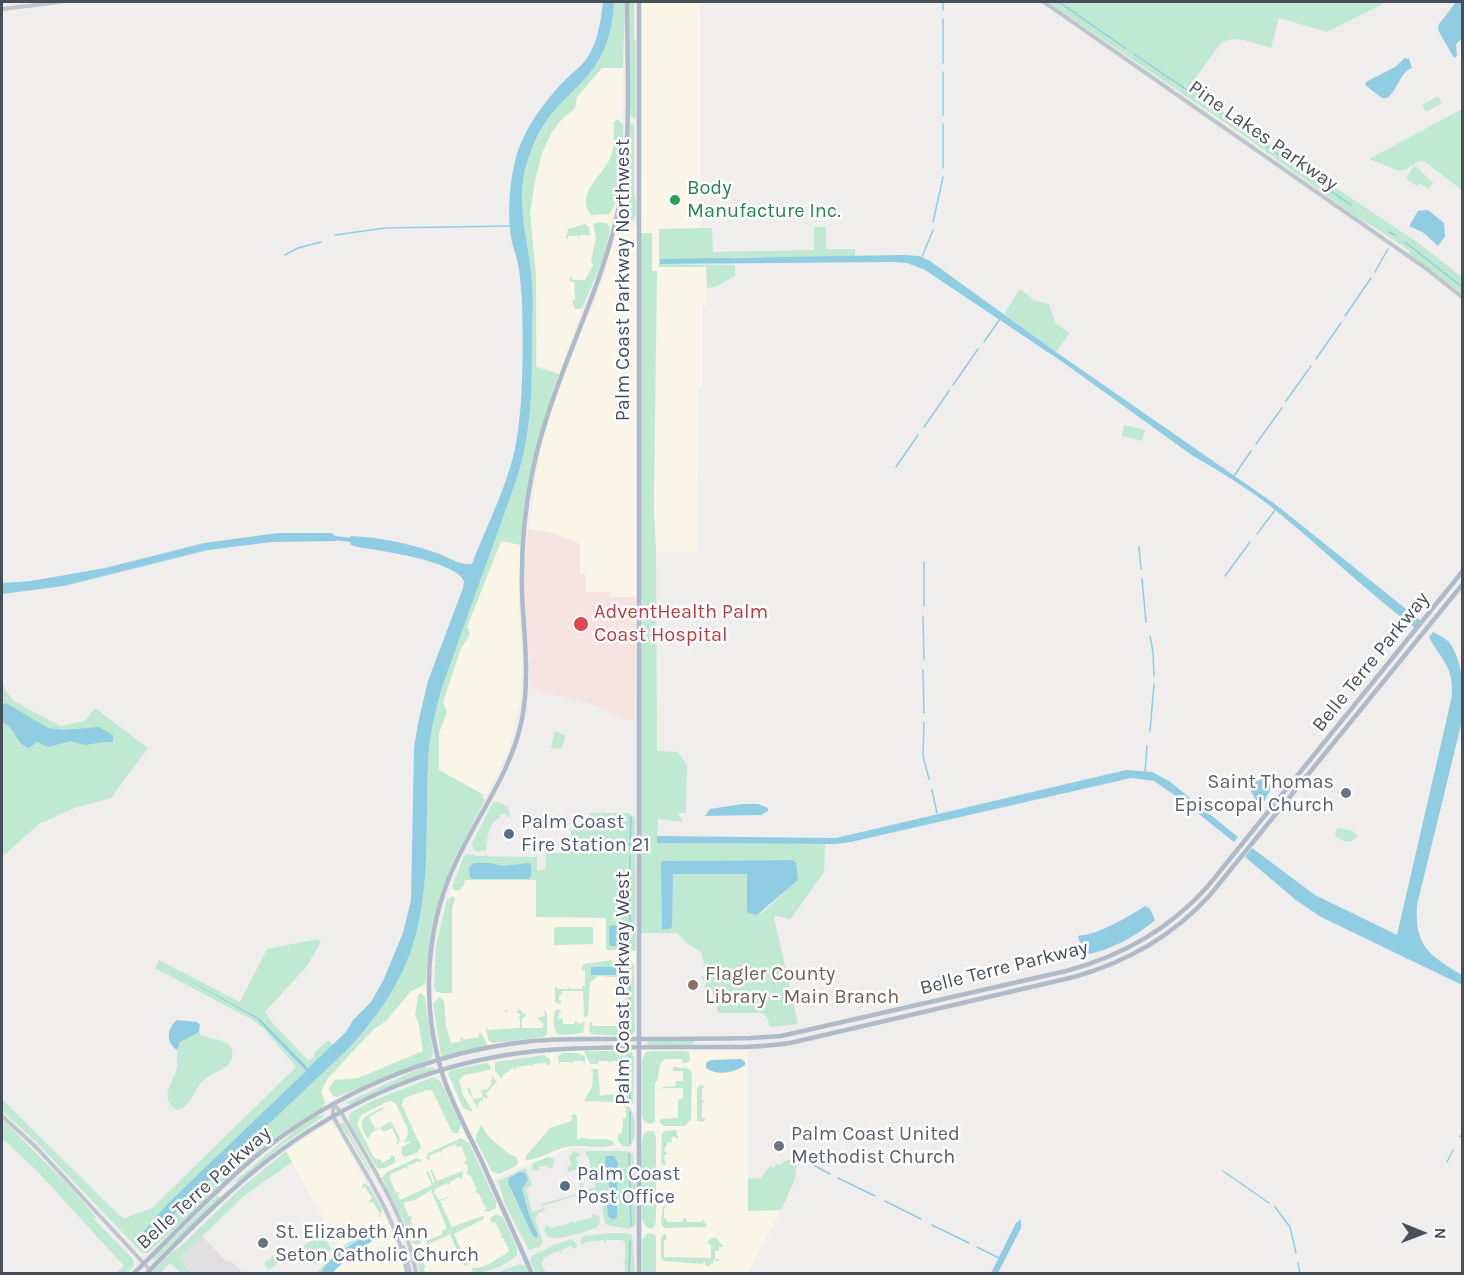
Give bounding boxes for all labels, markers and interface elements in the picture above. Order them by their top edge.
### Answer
street label: Pine Lakes Parkway [1184,76,1342,196]
street label: Palm Coast Parkway Northwest [611,139,635,421]
place label: Body Manufacture Inc. [687,176,841,223]
marker: Body Manufacture Inc. [668,193,682,207]
street label: Belle Terre Parkway [1307,587,1435,737]
place label: AdventHealth Palm Coast Hospital [594,600,768,647]
marker: AdventHealth Palm Coast Hospital [572,615,590,633]
place label: Saint Thomas Episcopal Church [1174,770,1334,817]
marker: Saint Thomas Episcopal Church [1339,786,1353,800]
place label: Palm Coast Fire Station 21 [521,810,650,857]
marker: Palm Coast Fire Station 21 [502,827,516,841]
street label: Palm Coast Parkway West [611,871,635,1105]
street label: Belle Terre Parkway [917,935,1091,1001]
place label: Flagler County Library - Main Branch [705,962,899,1009]
marker: Flagler County Library - Main Branch [686,978,700,992]
street label: Belle Terre Parkway [132,1121,276,1255]
place label: Palm Coast United Methodist Church [791,1122,960,1169]
marker: Palm Coast United Methodist Church [772,1139,786,1153]
place label: Palm Coast Post Office [577,1162,680,1209]
marker: Palm Coast Post Office [558,1179,572,1193]
north arrow [1392,1203,1452,1263]
place label: St. Elizabeth Ann Seton Catholic Church [275,1220,479,1267]
text: N [1431,1227,1450,1239]
marker: St. Elizabeth Ann Seton Catholic Church [256,1236,270,1250]

